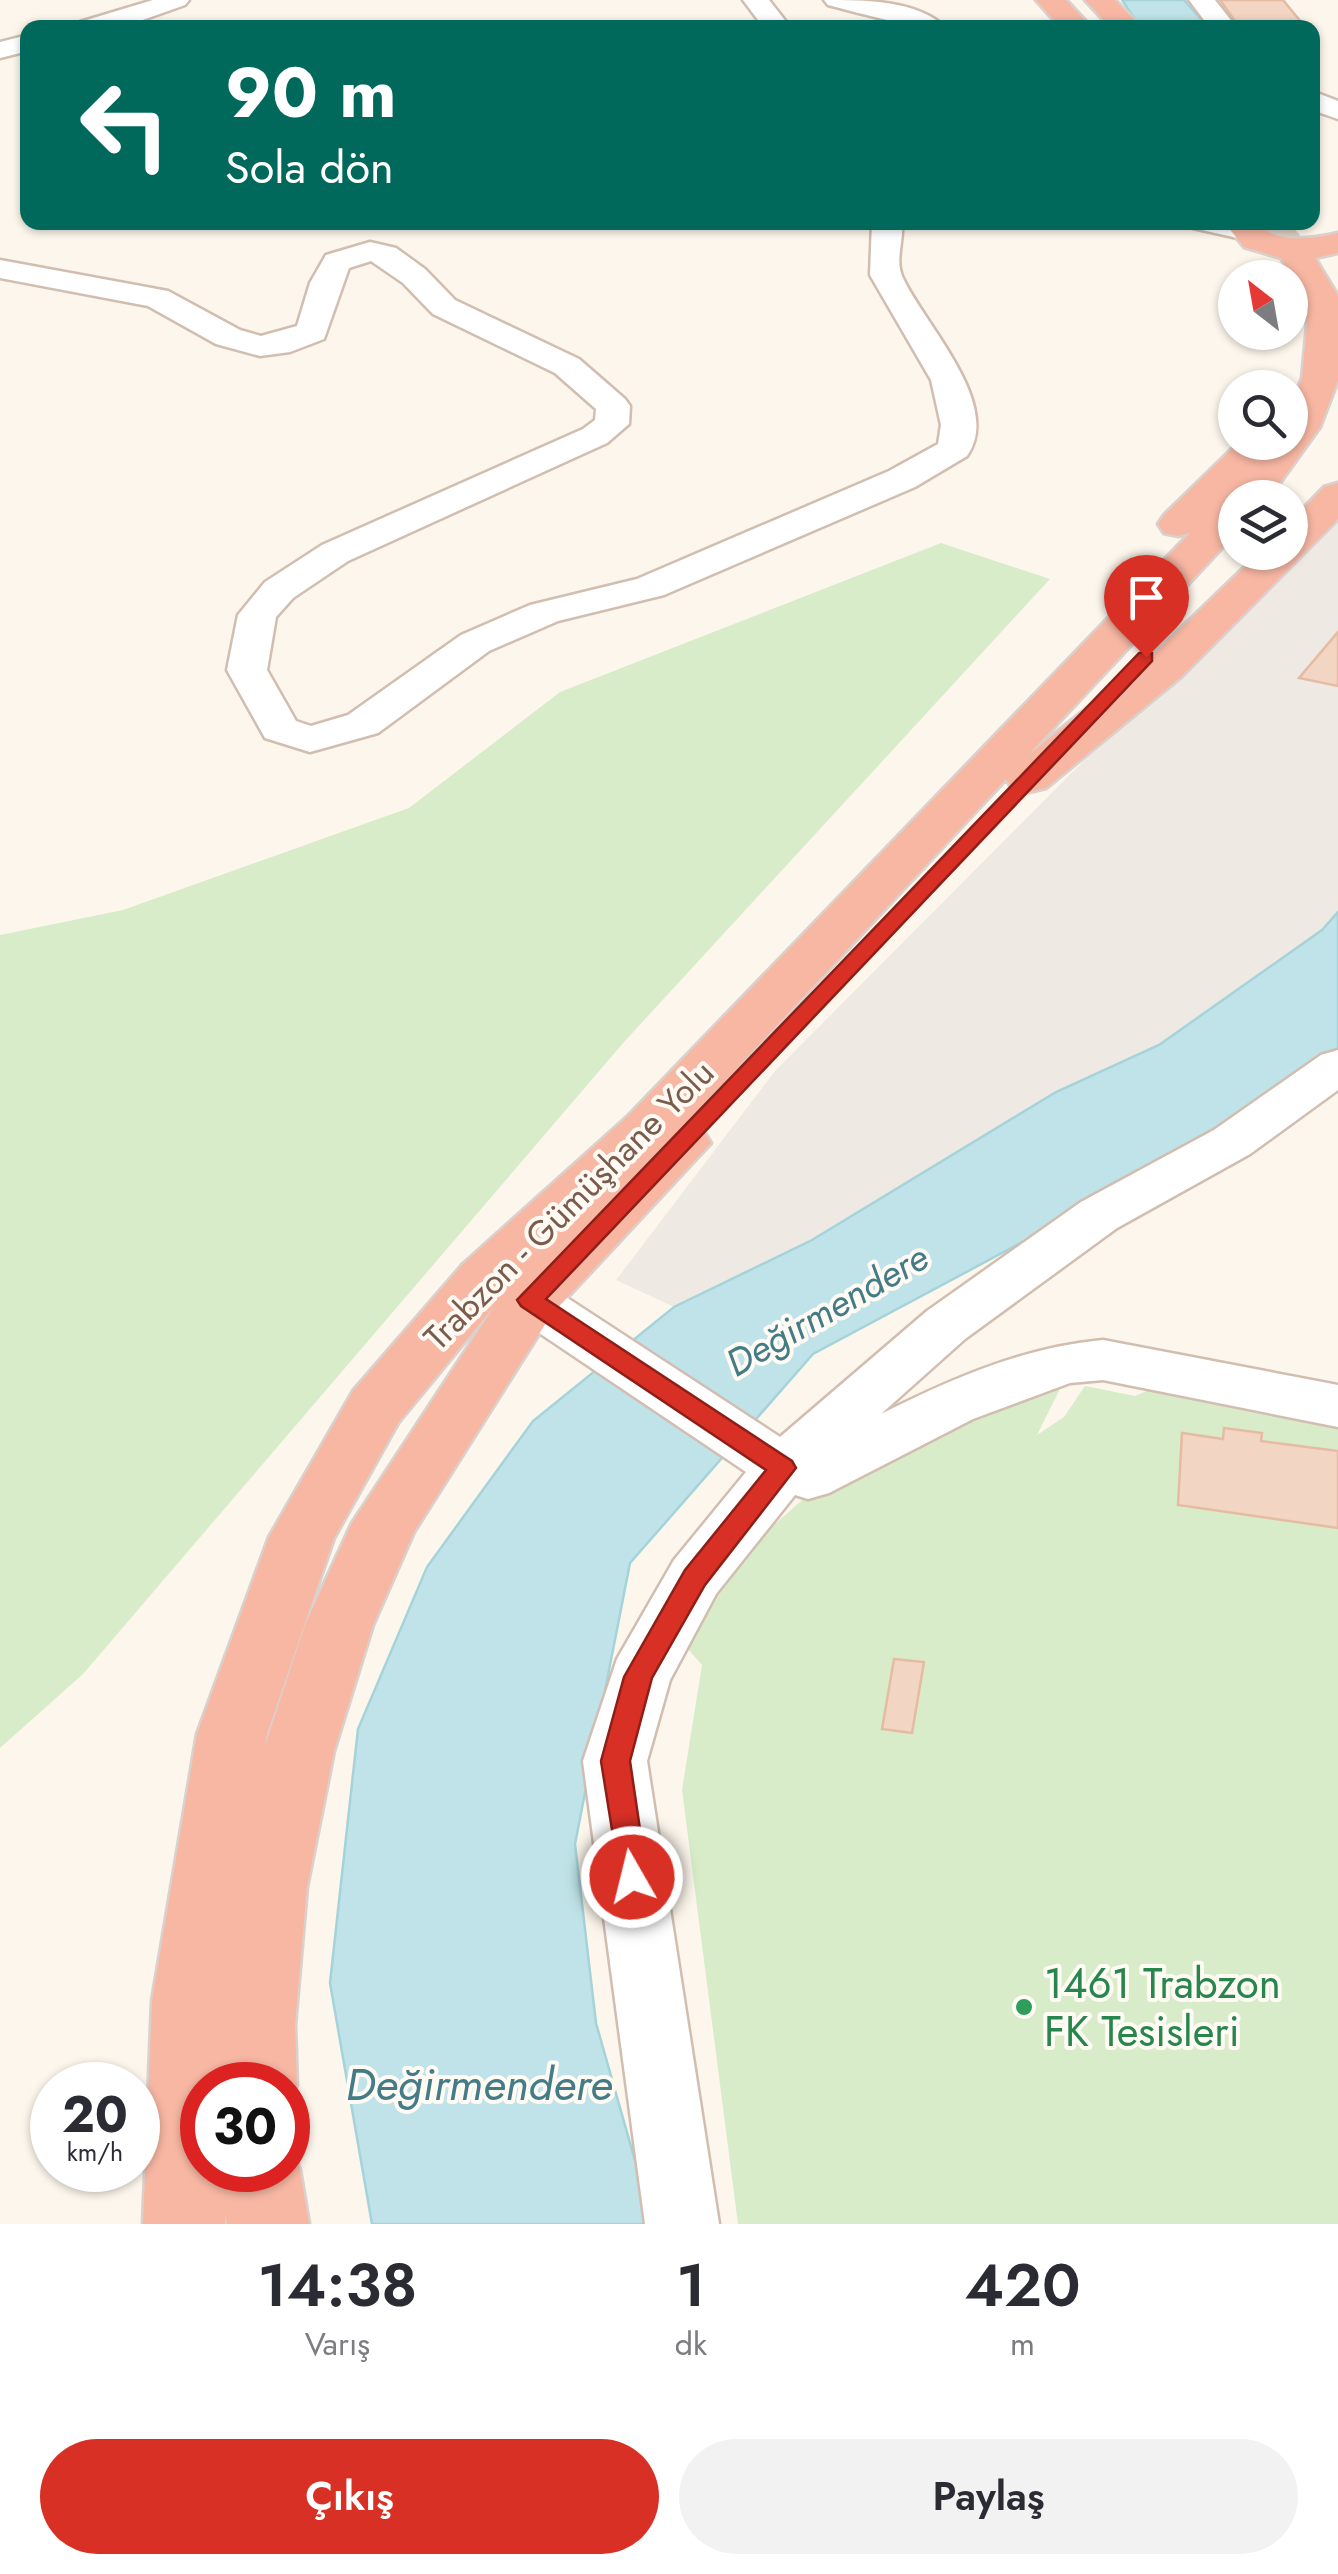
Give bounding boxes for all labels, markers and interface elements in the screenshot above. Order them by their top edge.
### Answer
text: 90 m [225,42,397,143]
icon: left [60,60,190,190]
text: Sola dön [225,135,394,200]
north arrow [1218,260,1308,350]
map controls [1218,260,1308,570]
button: search [1218,370,1308,460]
button: layers [1218,480,1308,570]
pin [1104,555,1189,658]
icon: arrive [1119,570,1174,625]
street label: Trabzon - Gümüşhane Yolu [413,1049,725,1361]
water label: Değirmendere [715,1229,938,1390]
position arrow [580,1825,684,1929]
place label: 1461 Trabzon FK Tesisleri [1044,1953,1281,2062]
marker: 1461 Trabzon FK Tesisleri [1013,1996,1035,2018]
water label: Değirmendere [345,2052,613,2117]
speed limit sign: 30 [180,2062,310,2192]
text: 20 [62,2078,128,2151]
text: km/h [67,2134,123,2170]
text: 14:38 [257,2242,417,2329]
text: 1 [676,2242,706,2329]
text: 420 [965,2242,1081,2329]
text: Varış [305,2321,370,2367]
text: dk [675,2321,707,2367]
text: m [1010,2321,1035,2367]
button: Çıkış [40,2439,659,2554]
button: Paylaş [679,2439,1298,2554]

